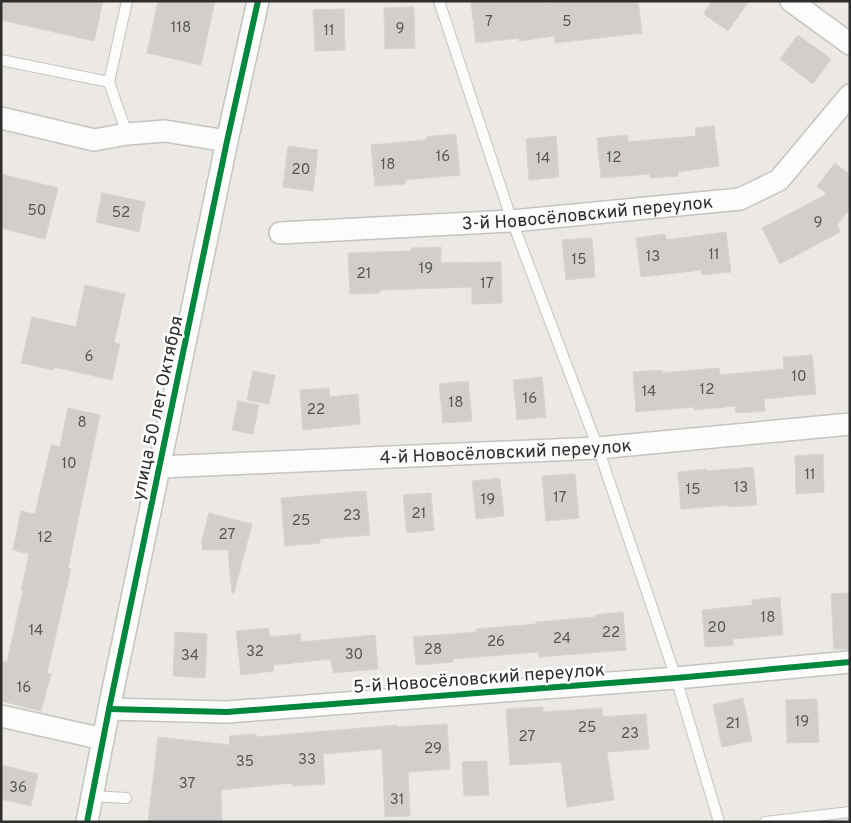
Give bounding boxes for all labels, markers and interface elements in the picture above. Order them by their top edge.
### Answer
house number: 7 [485,13,493,32]
house number: 5 [562,13,572,32]
house number: 118 [171,19,191,38]
house number: 9 [396,20,404,39]
house number: 11 [323,22,335,41]
house number: 16 [436,148,450,167]
house number: 12 [607,149,621,168]
house number: 14 [536,150,550,169]
house number: 18 [381,156,395,175]
house number: 20 [292,161,310,180]
street label: 3-й Новосёловский переулок [461,192,714,237]
house number: 50 [28,202,46,221]
house number: 52 [112,204,130,223]
house number: 9 [814,214,822,233]
house number: 11 [708,246,720,265]
house number: 13 [646,248,660,267]
house number: 15 [572,251,586,270]
house number: 19 [419,260,433,279]
house number: 21 [357,265,371,284]
house number: 17 [480,275,494,294]
street label: улица 50 лет Октября [128,314,189,503]
house number: 6 [85,348,94,367]
house number: 10 [791,368,807,387]
house number: 12 [700,381,714,400]
house number: 14 [642,383,656,402]
house number: 16 [523,390,537,409]
house number: 18 [449,394,463,413]
house number: 22 [307,401,325,420]
house number: 8 [77,414,87,433]
street label: 4-й Новосёловский переулок [379,435,633,470]
house number: 10 [61,455,77,474]
house number: 11 [804,466,816,485]
house number: 13 [734,479,748,498]
house number: 15 [686,481,700,500]
house number: 17 [553,489,567,508]
house number: 19 [481,491,495,510]
house number: 21 [412,505,426,524]
house number: 23 [343,507,361,526]
house number: 25 [292,512,310,531]
house number: 27 [219,526,236,545]
house number: 12 [38,529,52,548]
house number: 18 [761,609,775,628]
house number: 20 [708,619,726,638]
house number: 14 [29,622,43,641]
house number: 22 [602,624,620,643]
house number: 24 [553,630,571,649]
house number: 26 [487,633,505,652]
house number: 28 [424,641,442,660]
house number: 32 [246,643,264,662]
house number: 30 [345,646,363,665]
house number: 34 [181,647,199,666]
street label: 5-й Новосёловский переулок [352,659,606,700]
house number: 16 [17,679,31,698]
house number: 19 [795,713,809,732]
house number: 21 [726,715,740,734]
house number: 25 [578,719,596,738]
house number: 23 [621,725,639,744]
house number: 27 [519,728,536,747]
house number: 29 [424,740,442,759]
house number: 33 [298,751,316,770]
house number: 35 [236,753,254,772]
house number: 37 [179,775,196,794]
house number: 36 [9,779,27,798]
house number: 31 [390,791,404,810]

